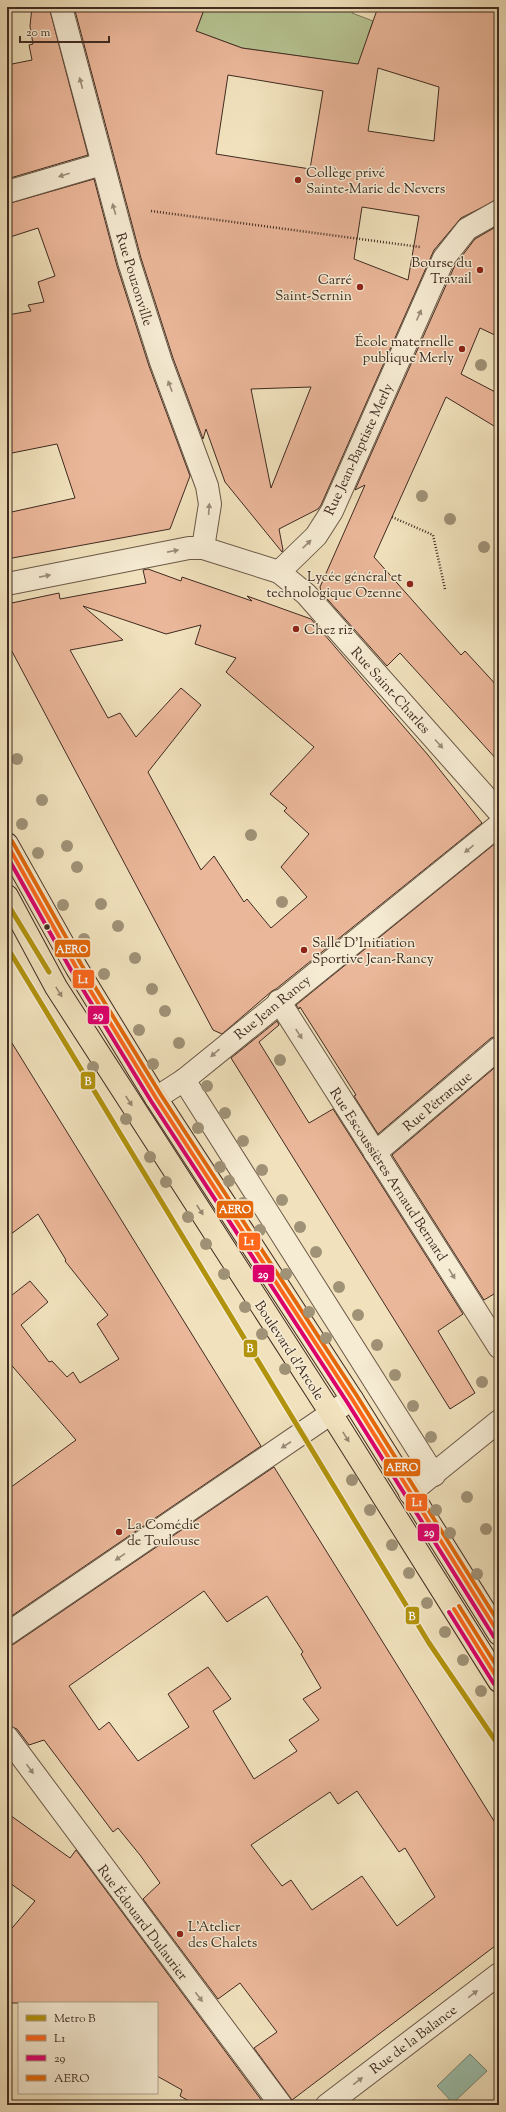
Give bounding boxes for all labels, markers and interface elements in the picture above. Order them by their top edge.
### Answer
scale bar [20,18,109,44]
text: 20 m [26,24,51,42]
one-way arrow [77,77,83,89]
place label: Collège privé Sainte-Marie de Nevers [306,164,445,200]
one-way arrow [58,172,70,178]
marker: Collège privé Sainte-Marie de Nevers [293,175,303,185]
one-way arrow [111,202,117,214]
street label: Rue Pouzonville [109,230,157,329]
place label: Bourse du Travail [411,254,472,290]
marker: Bourse du Travail [475,265,485,275]
place label: Carré Saint-Sernin [275,271,352,307]
marker: Carré Saint-Sernin [355,282,365,292]
one-way arrow [416,310,422,321]
place label: École maternelle publique Merly [355,333,454,369]
marker: École maternelle publique Merly [457,344,467,354]
one-way arrow [167,380,173,392]
street label: Rue Jean-Baptiste Merly [320,381,399,519]
one-way arrow [205,503,212,515]
one-way arrow [302,539,312,549]
one-way arrow [167,548,179,554]
place label: Lycée général et technologique Ozenne [266,568,402,604]
one-way arrow [39,573,51,579]
marker: Lycée général et technologique Ozenne [405,579,415,589]
place label: Chez riz [304,621,353,641]
marker: Chez riz [291,624,301,634]
street label: Rue Saint-Charles [345,644,434,739]
one-way arrow [434,738,443,749]
one-way arrow [463,845,474,854]
unlabelled marker [42,922,52,932]
place label: Salle D’Initiation Sportive Jean-Rancy [312,934,434,970]
line badge: AERO [54,939,91,958]
text: AERO [55,942,89,958]
marker: Salle D’Initiation Sportive Jean-Rancy [299,945,309,955]
line badge: L1 [72,969,95,989]
street label: Rue Jean Rancy [231,971,316,1046]
text: L1 [77,972,88,988]
one-way arrow [56,986,63,997]
line badge: 29 [87,1005,110,1025]
text: 29 [93,1008,104,1024]
one-way arrow [296,1028,303,1040]
one-way arrow [209,1049,220,1058]
street label: Rue Pétrarque [399,1068,477,1137]
line badge: B [80,1071,96,1090]
text: B [84,1074,92,1090]
street label: Rue Escoussières Arnaud Bernard [324,1085,451,1266]
one-way arrow [125,1096,133,1106]
line badge: AERO [216,1200,254,1219]
text: AERO [218,1202,252,1218]
one-way arrow [196,1204,203,1216]
line badge: L1 [238,1232,261,1251]
text: L1 [243,1234,254,1250]
line badge: 29 [252,1264,275,1283]
text: 29 [258,1267,269,1283]
one-way arrow [448,1269,456,1279]
street label: Boulevard d'Arcole [249,1298,328,1405]
line badge: B [243,1339,258,1358]
text: B [246,1341,254,1357]
one-way arrow [342,1432,350,1442]
one-way arrow [281,1441,291,1449]
line badge: AERO [383,1458,421,1477]
text: AERO [385,1460,419,1476]
line badge: L1 [405,1493,428,1512]
text: L1 [411,1495,422,1511]
place label: La Comédie de Toulouse [127,1516,200,1552]
line badge: 29 [417,1523,440,1542]
text: 29 [424,1525,435,1541]
marker: La Comédie de Toulouse [114,1527,124,1537]
one-way arrow [114,1554,126,1561]
line badge: B [405,1606,420,1625]
text: B [408,1609,416,1625]
one-way arrow [26,1763,34,1774]
street label: Rue Édouard Dulaurier [91,1861,192,1986]
place label: L'Atelier des Chalets [188,1918,257,1954]
marker: L'Atelier des Chalets [175,1929,185,1939]
one-way arrow [467,1990,478,1998]
one-way arrow [195,1991,203,2002]
street label: Rue de la Balance [366,2001,462,2080]
legend [18,2002,158,2094]
text: Metro B [54,2010,96,2028]
text: L1 [54,2030,65,2048]
text: 29 [54,2050,66,2068]
text: AERO [54,2070,90,2088]
one-way arrow [353,2077,364,2086]

